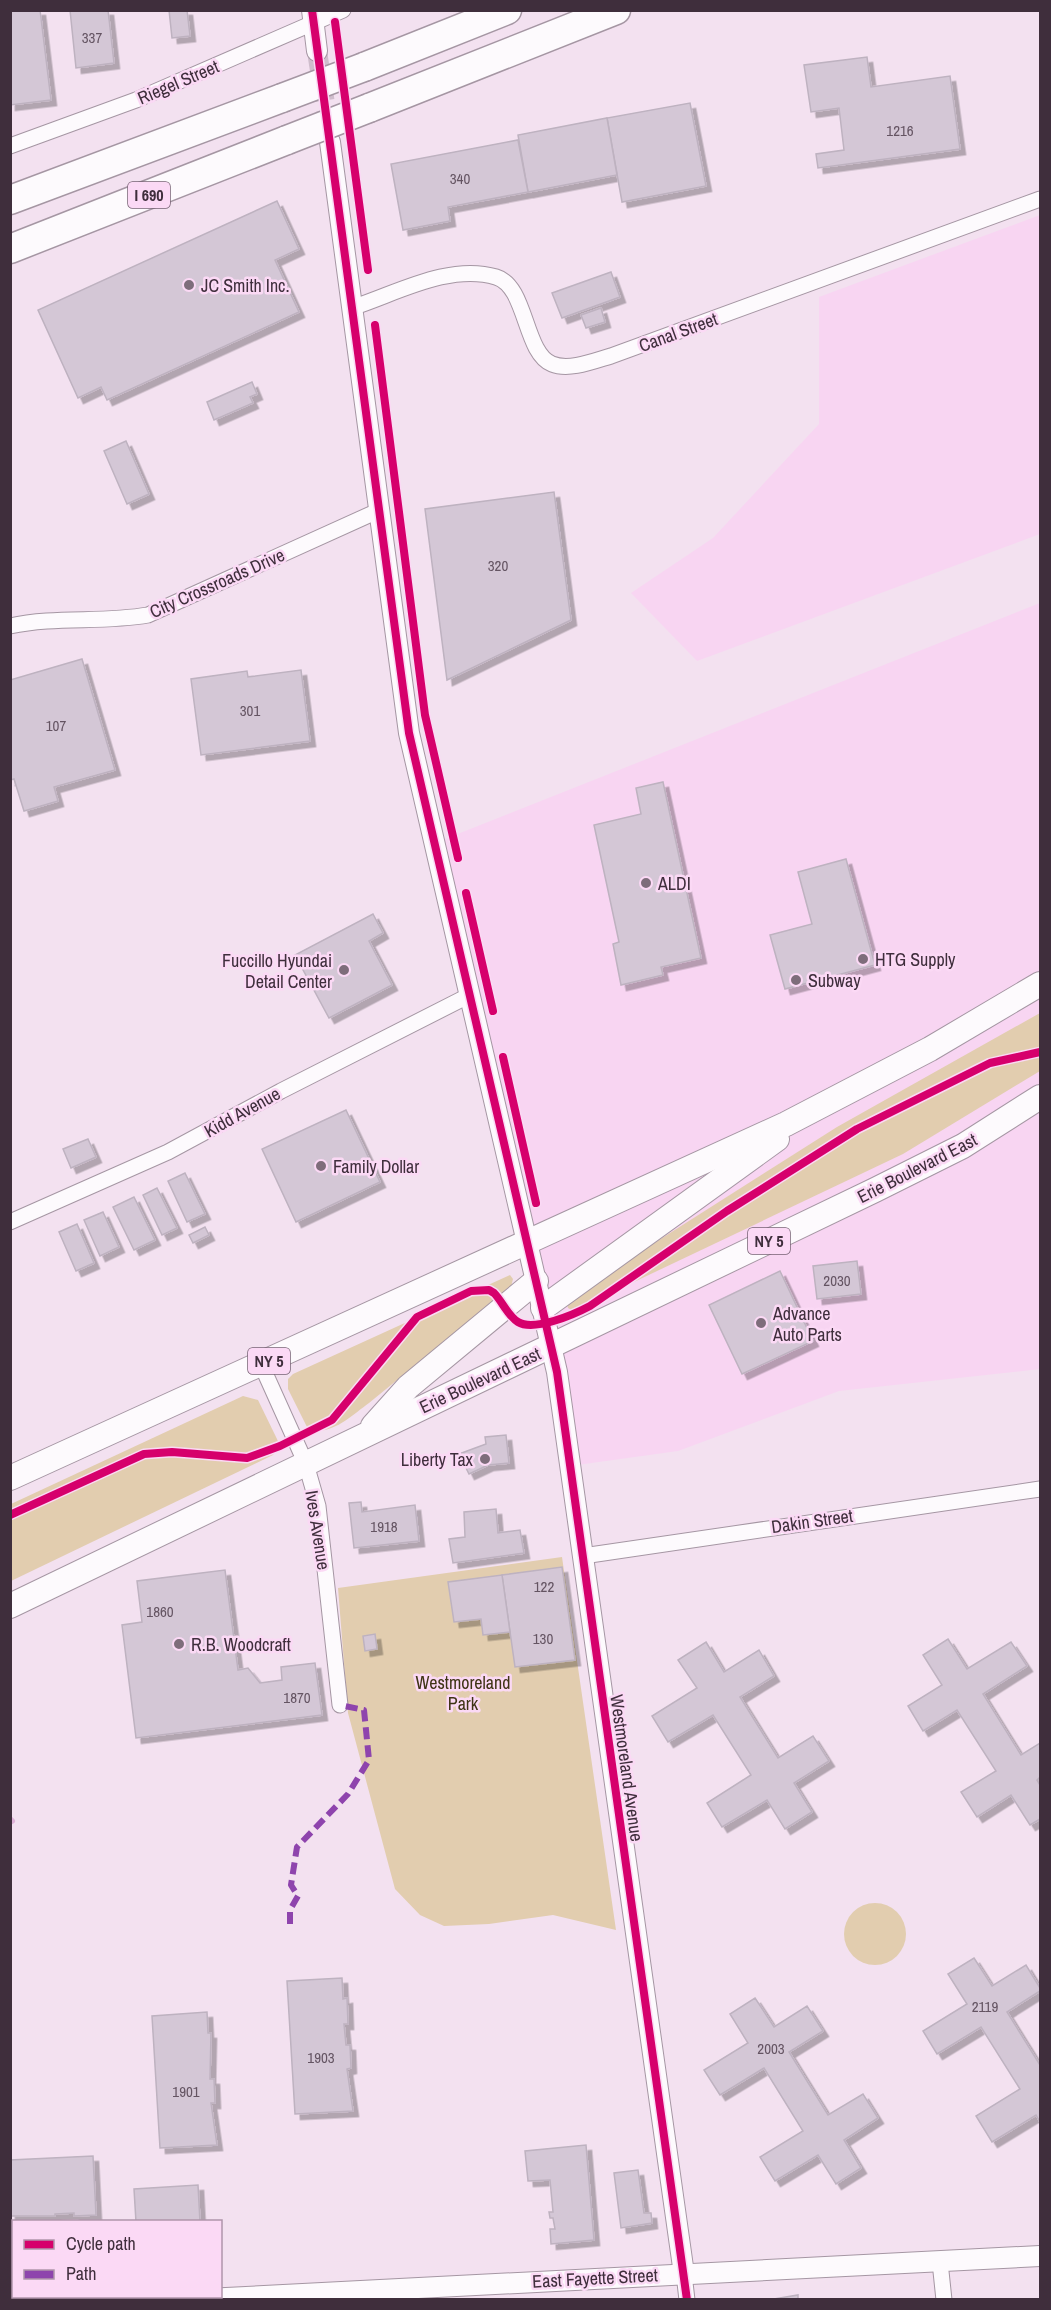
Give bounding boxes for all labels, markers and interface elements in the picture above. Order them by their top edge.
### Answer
house number: 337 [82,27,102,48]
street label: Riegel Street [133,54,223,110]
house number: 1216 [886,120,914,141]
house number: 340 [450,168,470,189]
road number: I 690 [128,182,170,208]
place label: JC Smith Inc. [201,273,290,298]
marker: JC Smith Inc. [182,278,196,292]
street label: Canal Street [635,306,721,358]
street label: City Crossroads Drive [146,542,288,624]
house number: 320 [488,555,508,576]
house number: 301 [240,700,260,721]
house number: 107 [46,715,66,736]
place label: ALDI [657,871,691,896]
marker: ALDI [639,876,653,890]
place label: HTG Supply [875,947,956,972]
place label: Fuccillo Hyundai Detail Center [222,948,332,994]
marker: HTG Supply [856,952,870,966]
marker: Fuccillo Hyundai Detail Center [337,963,351,977]
place label: Subway [808,968,861,993]
marker: Subway [789,973,803,987]
street label: Kidd Avenue [199,1081,285,1143]
street label: Erie Boulevard East [853,1127,981,1209]
place label: Family Dollar [333,1154,419,1179]
marker: Family Dollar [314,1159,328,1173]
road number: NY 5 [748,1228,790,1254]
house number: 2030 [823,1270,851,1291]
place label: Advance Auto Parts [772,1301,842,1347]
marker: Advance Auto Parts [754,1316,768,1330]
street label: Erie Boulevard East [415,1341,545,1419]
road number: NY 5 [248,1348,290,1374]
place label: Liberty Tax [401,1447,474,1472]
marker: Liberty Tax [478,1452,492,1466]
street label: Ives Avenue [299,1488,337,1572]
street label: Dakin Street [770,1503,854,1539]
house number: 1918 [370,1516,398,1537]
house number: 122 [534,1576,554,1597]
house number: 1860 [146,1601,174,1622]
house number: 130 [533,1628,553,1649]
place label: R.B. Woodcraft [191,1632,291,1657]
marker: R.B. Woodcraft [172,1637,186,1651]
park label: Westmoreland Park [416,1670,510,1716]
house number: 1870 [283,1687,311,1708]
street label: Westmoreland Avenue [604,1693,650,1843]
house number: 2119 [972,1996,998,2017]
house number: 2003 [757,2038,785,2059]
house number: 1903 [307,2047,335,2068]
house number: 1901 [172,2081,200,2102]
legend [12,2220,222,2298]
text: Cycle path [66,2231,136,2256]
text: Path [66,2261,96,2286]
street label: East Fayette Street [532,2262,658,2294]

